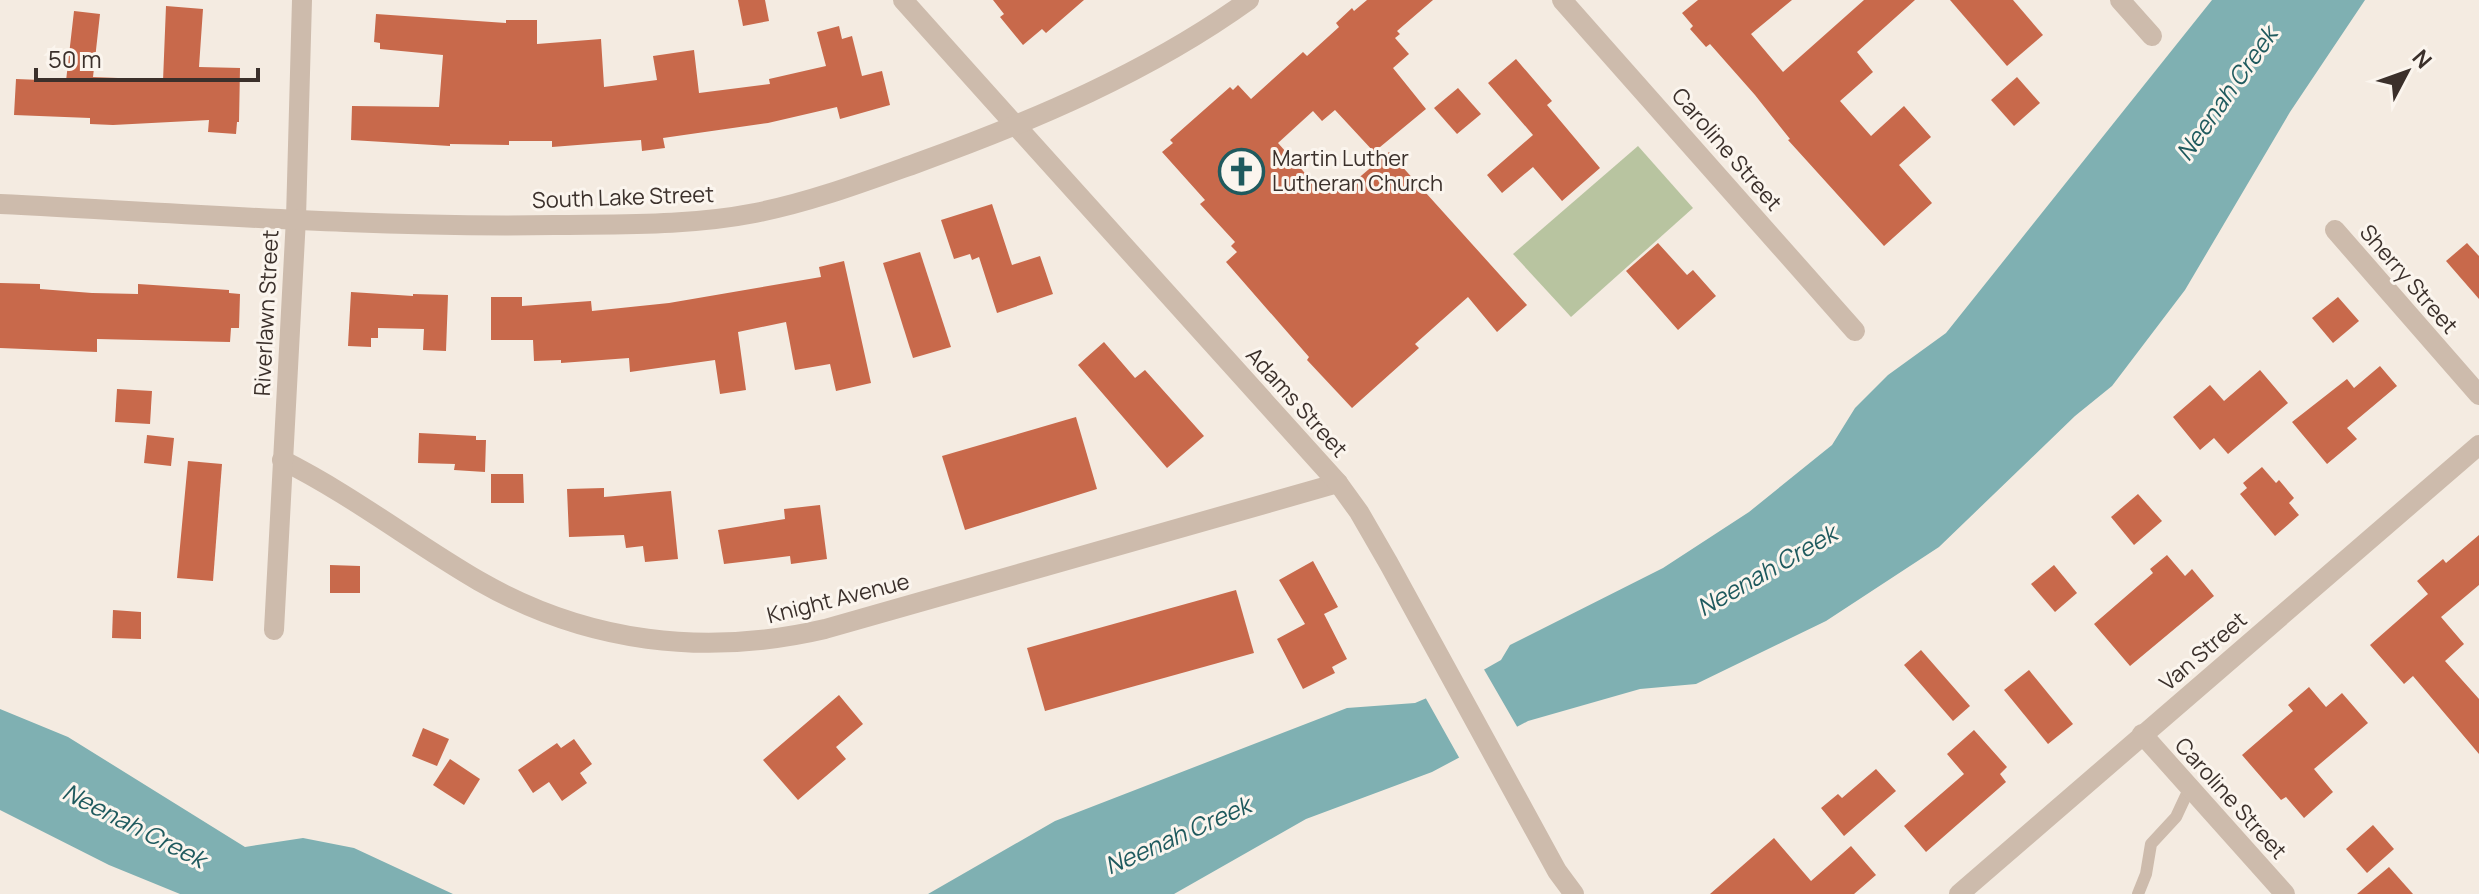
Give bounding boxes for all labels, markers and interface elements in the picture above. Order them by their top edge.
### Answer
water label: Neenah Creek [2167,17,2286,167]
scale bar [36,32,258,82]
north arrow [2367,32,2447,112]
text: 50 m [48,42,102,75]
text: N [2406,43,2439,75]
street label: Caroline Street [1665,81,1789,217]
place label: Martin Luther Lutheran Church [1272,143,1443,198]
church icon: Martin Luther Lutheran Church [1217,147,1265,195]
street label: South Lake Street [532,179,715,215]
street label: Sherry Street [2353,218,2465,340]
street label: Riverlawn Street [247,229,285,397]
street label: Adams Street [1240,341,1355,464]
water label: Neenah Creek [1690,515,1845,623]
street label: Knight Avenue [764,566,913,630]
street label: Van Street [2153,605,2253,697]
street label: Caroline Street [2168,731,2294,865]
water label: Neenah Creek [58,774,215,876]
water label: Neenah Creek [1099,787,1258,881]

